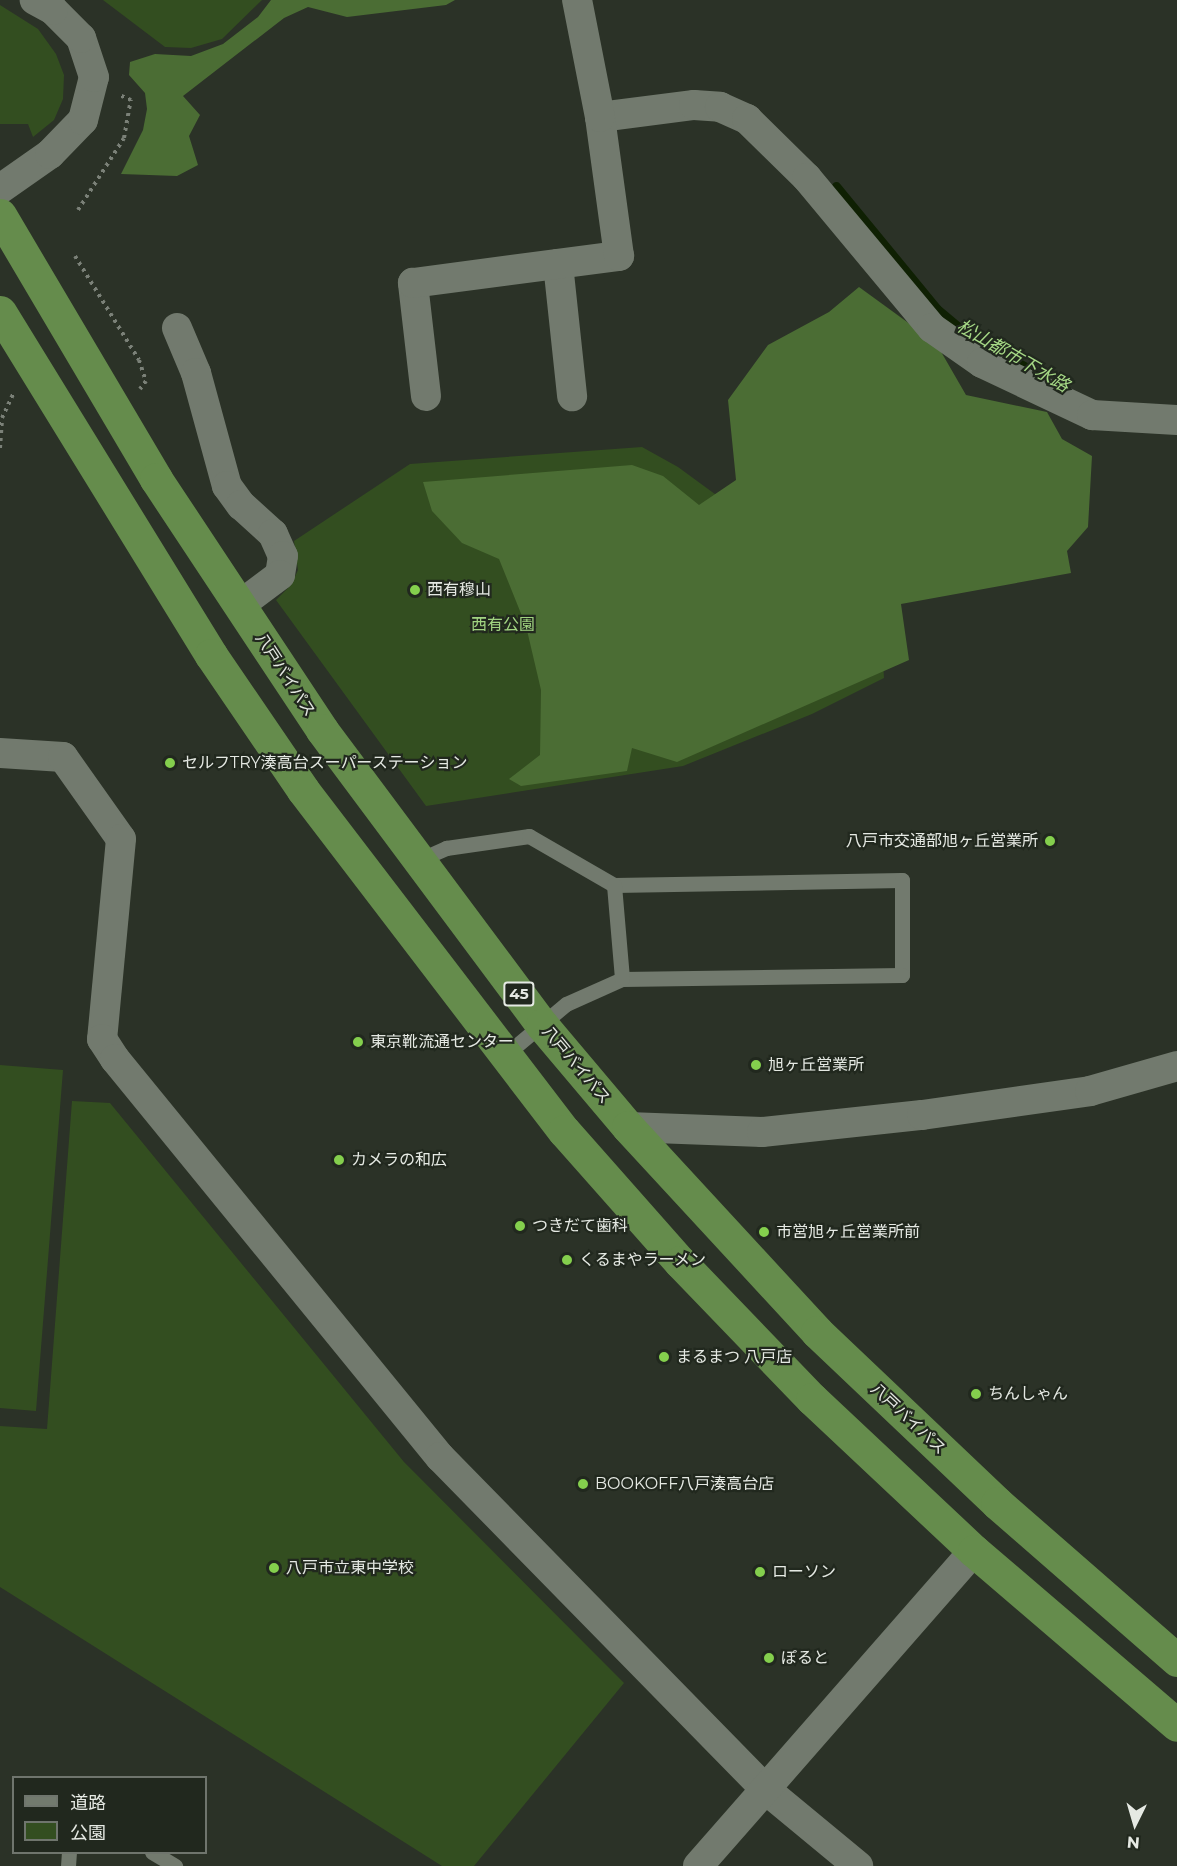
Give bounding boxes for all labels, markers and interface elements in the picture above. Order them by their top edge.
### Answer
water label: 松山都市下水路 [953,315,1073,397]
place label: 西有穆山 [427,580,491,600]
marker: 西有穆山 [408,583,422,597]
park label: 西有公園 [471,615,535,635]
street label: 八戸バイパス [251,630,319,720]
place label: セルフTRY湊高台スーパーステーション [182,753,469,773]
marker: セルフTRY湊高台スーパーステーション [163,756,177,770]
place label: 八戸市交通部旭ヶ丘営業所 [846,831,1038,851]
marker: 八戸市交通部旭ヶ丘営業所 [1043,834,1057,848]
road number: 45 [502,982,536,1006]
street label: 八戸バイパス [538,1022,614,1108]
place label: 東京靴流通センター [370,1032,514,1052]
marker: 東京靴流通センター [351,1035,365,1049]
place label: 旭ヶ丘営業所 [768,1055,864,1075]
marker: 旭ヶ丘営業所 [749,1058,763,1072]
place label: カメラの和広 [351,1150,447,1170]
marker: カメラの和広 [332,1153,346,1167]
place label: つきだて歯科 [532,1216,628,1236]
marker: つきだて歯科 [513,1219,527,1233]
place label: 市営旭ヶ丘営業所前 [776,1222,920,1242]
marker: 市営旭ヶ丘営業所前 [757,1225,771,1239]
place label: くるまやラーメン [579,1250,707,1270]
marker: くるまやラーメン [560,1253,574,1267]
place label: まるまつ 八戸店 [676,1347,792,1367]
marker: まるまつ 八戸店 [657,1350,671,1364]
street label: 八戸バイパス [866,1379,950,1459]
place label: ちんしゃん [988,1384,1068,1404]
marker: ちんしゃん [969,1387,983,1401]
place label: BOOKOFF八戸湊高台店 [595,1474,774,1494]
marker: BOOKOFF八戸湊高台店 [576,1477,590,1491]
place label: 八戸市立東中学校 [286,1558,414,1578]
marker: 八戸市立東中学校 [267,1561,281,1575]
place label: ローソン [772,1562,836,1582]
marker: ローソン [753,1565,767,1579]
place label: ぽると [781,1648,829,1668]
marker: ぽると [762,1651,776,1665]
legend [12,1776,207,1854]
text: 道路 [70,1792,106,1814]
north arrow [1105,1794,1165,1854]
text: 公園 [70,1822,106,1844]
text: N [1126,1832,1141,1852]

